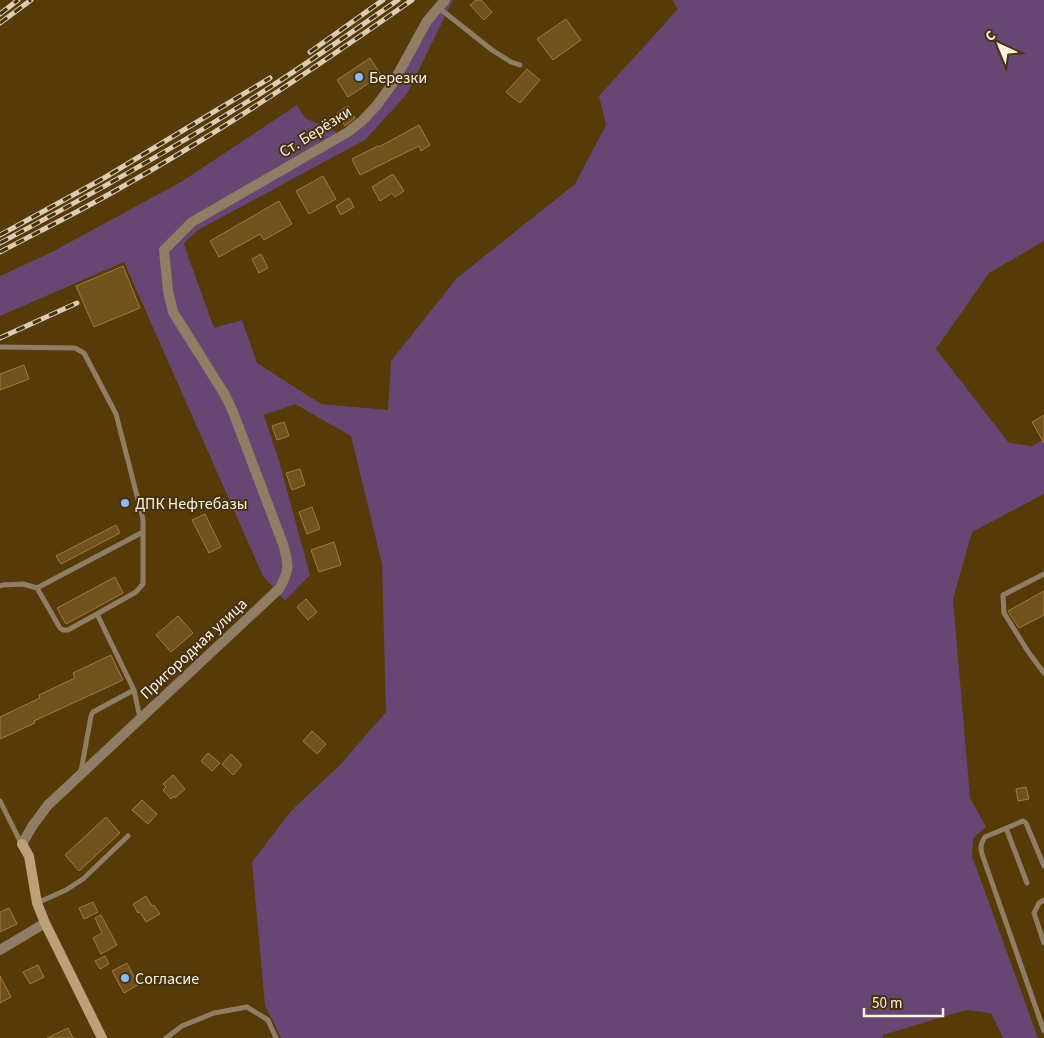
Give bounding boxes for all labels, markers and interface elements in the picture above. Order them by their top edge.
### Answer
north arrow [974,20,1024,70]
text: С [981,26,1001,46]
place label: Березки [369,67,427,89]
marker: Березки [353,71,365,83]
street label: Ст. Берёзки [275,101,356,163]
place label: ДПК Нефтебазы [135,493,247,515]
marker: ДПК Нефтебазы [119,497,131,509]
street label: Пригородная улица [135,593,252,704]
place label: Согласие [135,968,199,990]
marker: Согласие [119,972,131,984]
scale bar [864,986,943,1018]
text: 50 m [872,993,902,1014]

